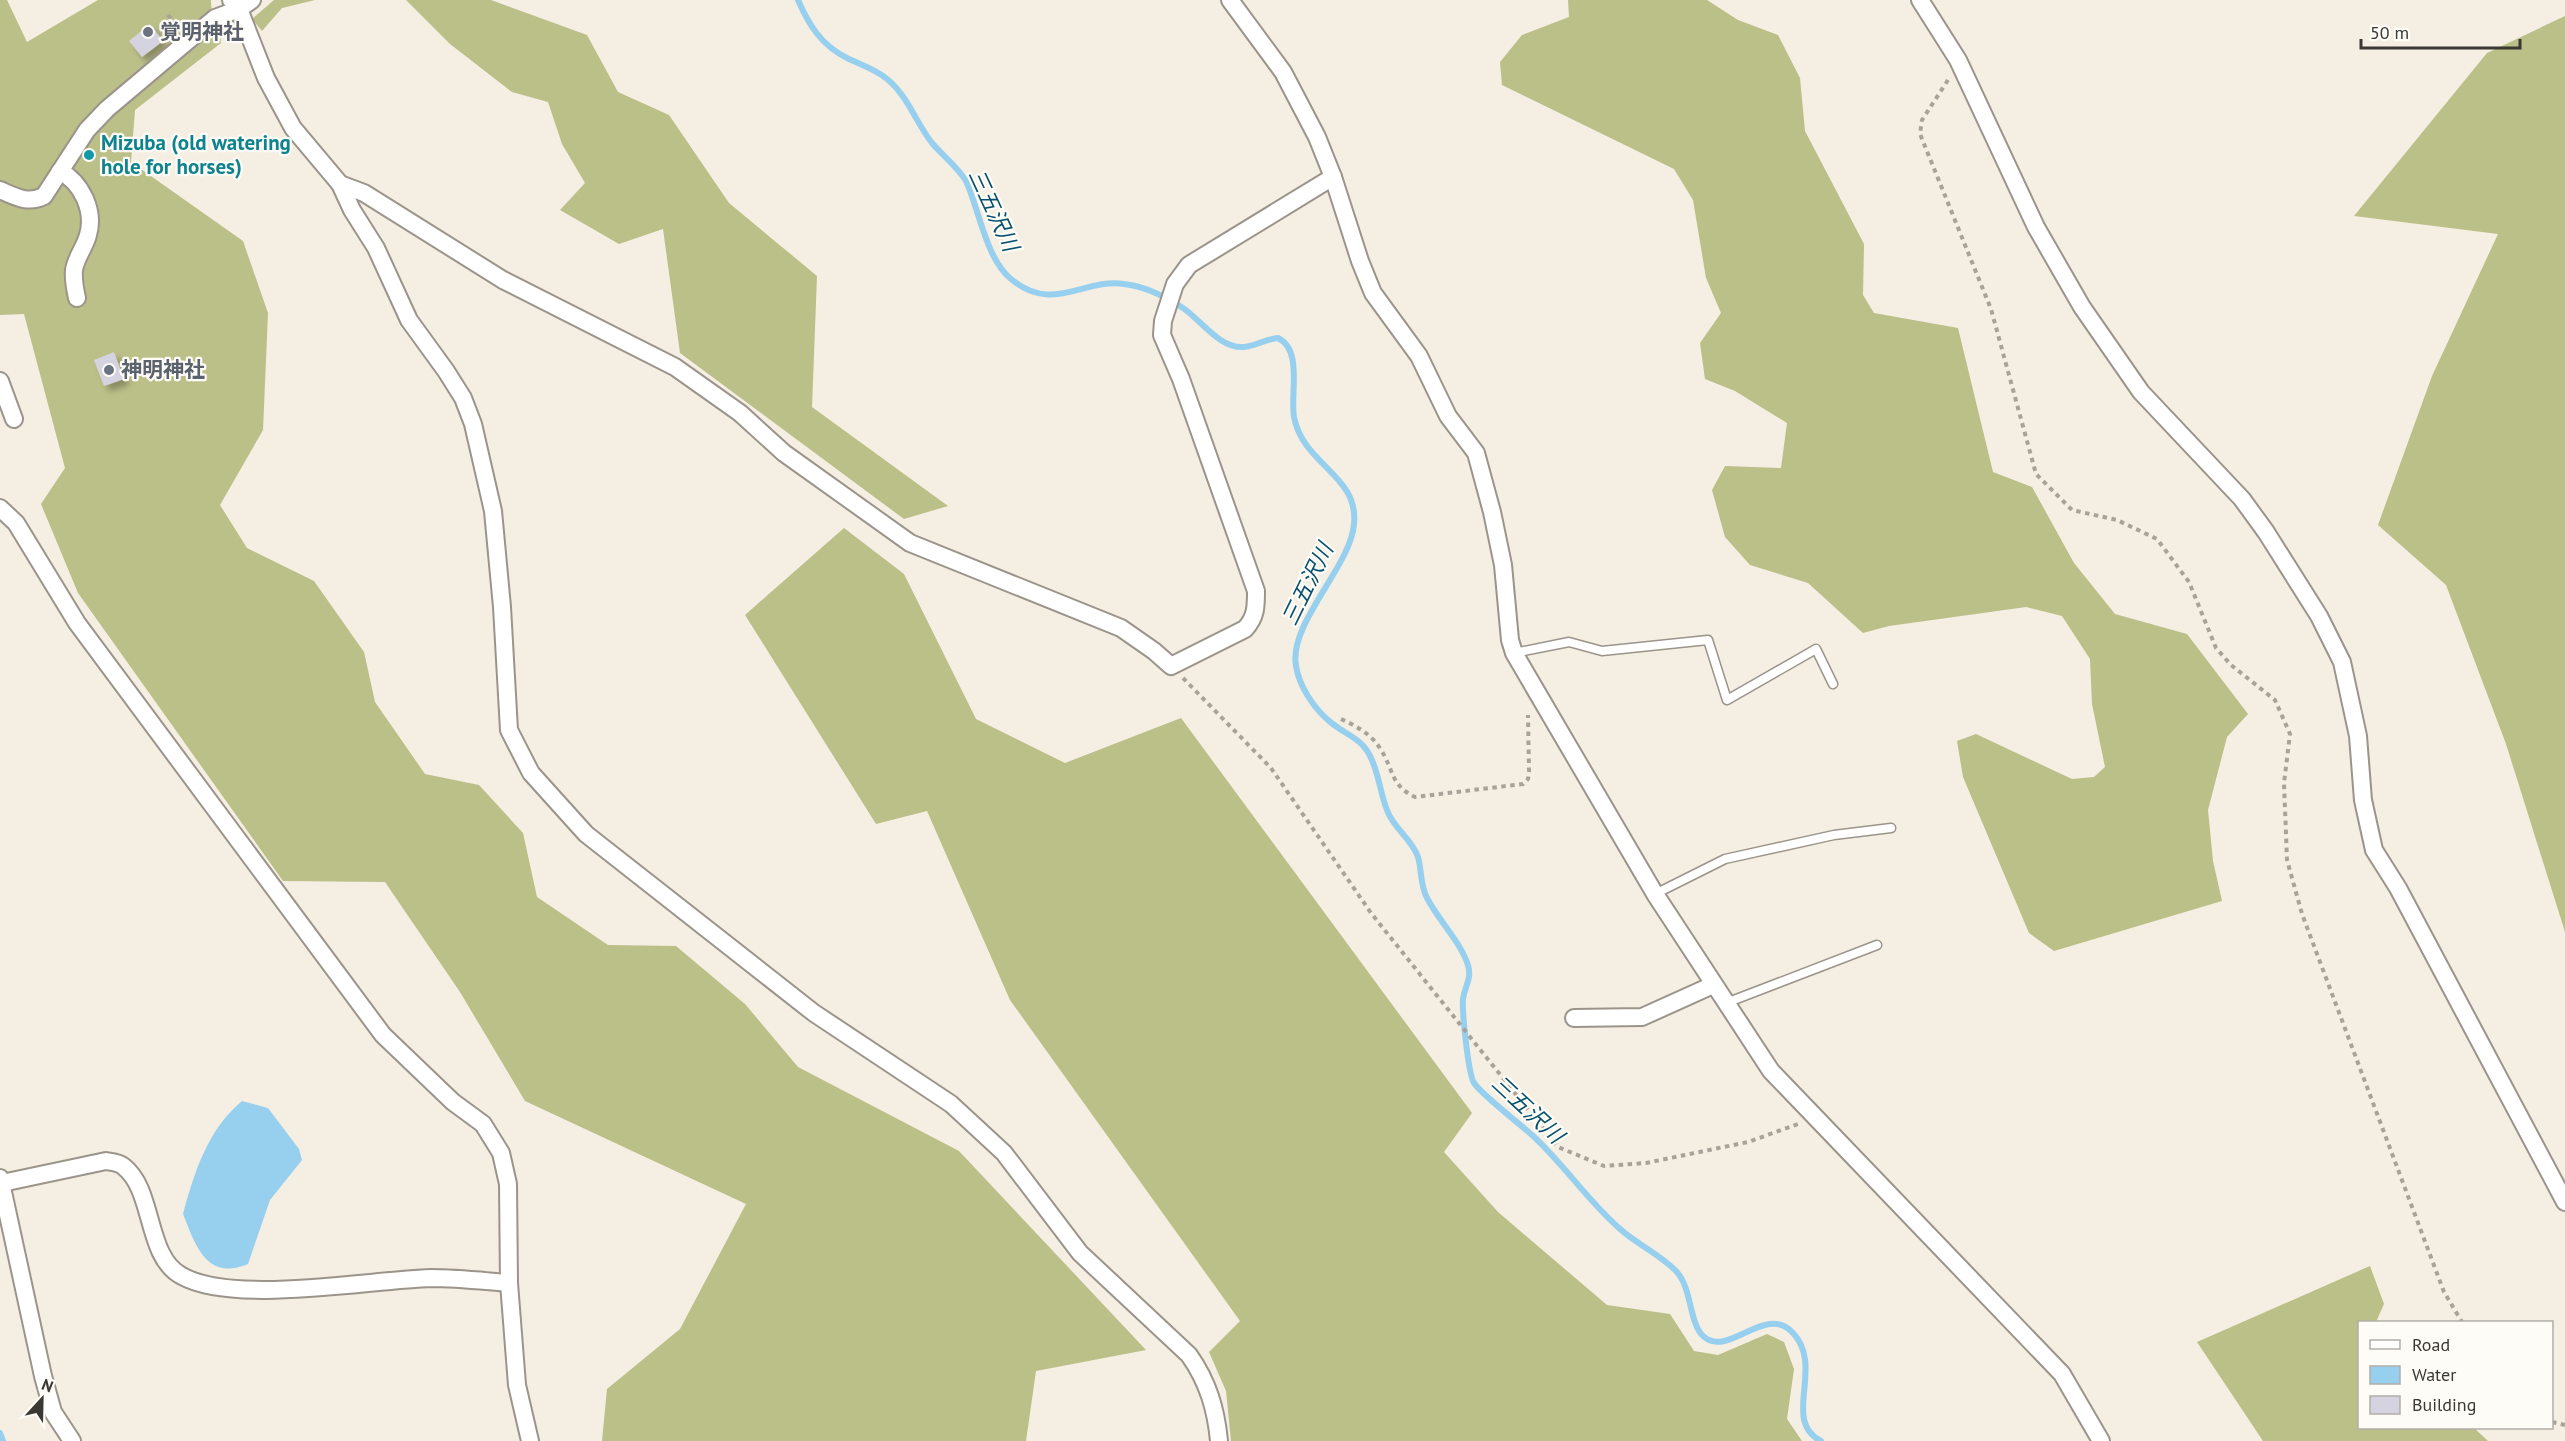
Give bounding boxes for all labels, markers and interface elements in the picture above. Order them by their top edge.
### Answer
scale bar [2361,12,2520,50]
place label: 覚明神社 [160,18,244,45]
text: 50 m [2370,21,2409,44]
marker: 覚明神社 [141,25,155,39]
place label: Mizuba (old watering hole for horses) [101,129,291,180]
marker: Mizuba (old watering hole for horses) [82,148,96,162]
water label: 三五沢川 [963,164,1026,258]
place label: 神明神社 [121,356,205,383]
marker: 神明神社 [102,363,116,377]
water label: 三五沢川 [1275,537,1340,630]
water label: 三五沢川 [1486,1069,1571,1151]
legend [2358,1321,2553,1429]
text: Road [2412,1333,2450,1356]
text: Water [2412,1363,2456,1386]
north arrow [12,1369,72,1429]
text: N [39,1374,56,1396]
text: Building [2412,1393,2476,1416]

